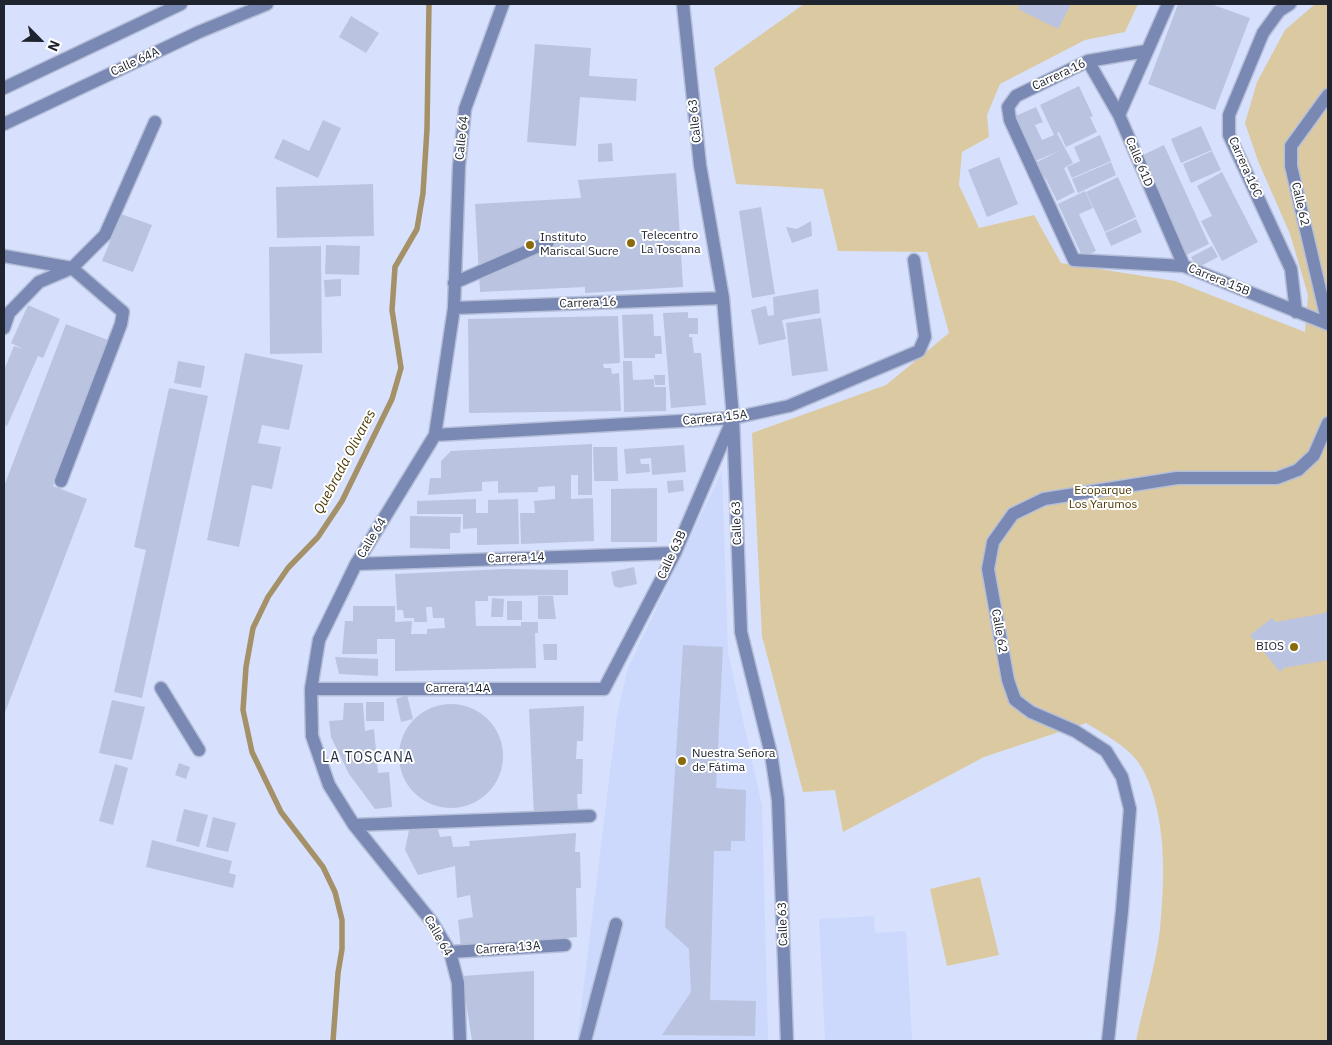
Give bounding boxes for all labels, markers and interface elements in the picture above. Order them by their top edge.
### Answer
north arrow [15,15,65,65]
text: N [44,38,64,54]
street label: Calle 64A [108,45,162,79]
street label: Carrera 16 [1030,56,1088,94]
street label: Calle 63 [686,98,704,144]
street label: Calle 64 [453,115,471,161]
street label: Calle 61D [1122,135,1156,189]
street label: Carrera 16C [1225,135,1265,199]
street label: Calle 62 [1288,181,1312,227]
place label: Telecentro La Toscana [641,229,701,257]
place label: Instituto Mariscal Sucre [540,231,619,259]
marker: Telecentro La Toscana [625,237,637,249]
marker: Instituto Mariscal Sucre [524,239,536,251]
street label: Carrera 15B [1186,261,1252,299]
street label: Carrera 16 [559,295,617,311]
water label: Quebrada Olivares [310,407,380,517]
street label: Carrera 15A [682,407,748,429]
park label: Ecoparque Los Yarumos [1069,484,1137,512]
street label: Calle 63 [729,501,745,545]
street label: Calle 64 [354,515,390,561]
street label: Calle 63B [654,528,690,582]
street label: Carrera 14 [487,550,545,566]
street label: Calle 62 [988,608,1010,654]
place label: BIOS [1256,640,1284,654]
marker: BIOS [1288,641,1300,653]
street label: Carrera 14A [426,682,490,696]
place label: Nuestra Señora de Fátima [692,747,775,775]
district label: LA TOSCANA [321,750,415,766]
marker: Nuestra Señora de Fátima [676,755,688,767]
street label: Calle 63 [775,902,791,946]
street label: Calle 64 [421,913,455,959]
street label: Carrera 13A [475,939,541,957]

